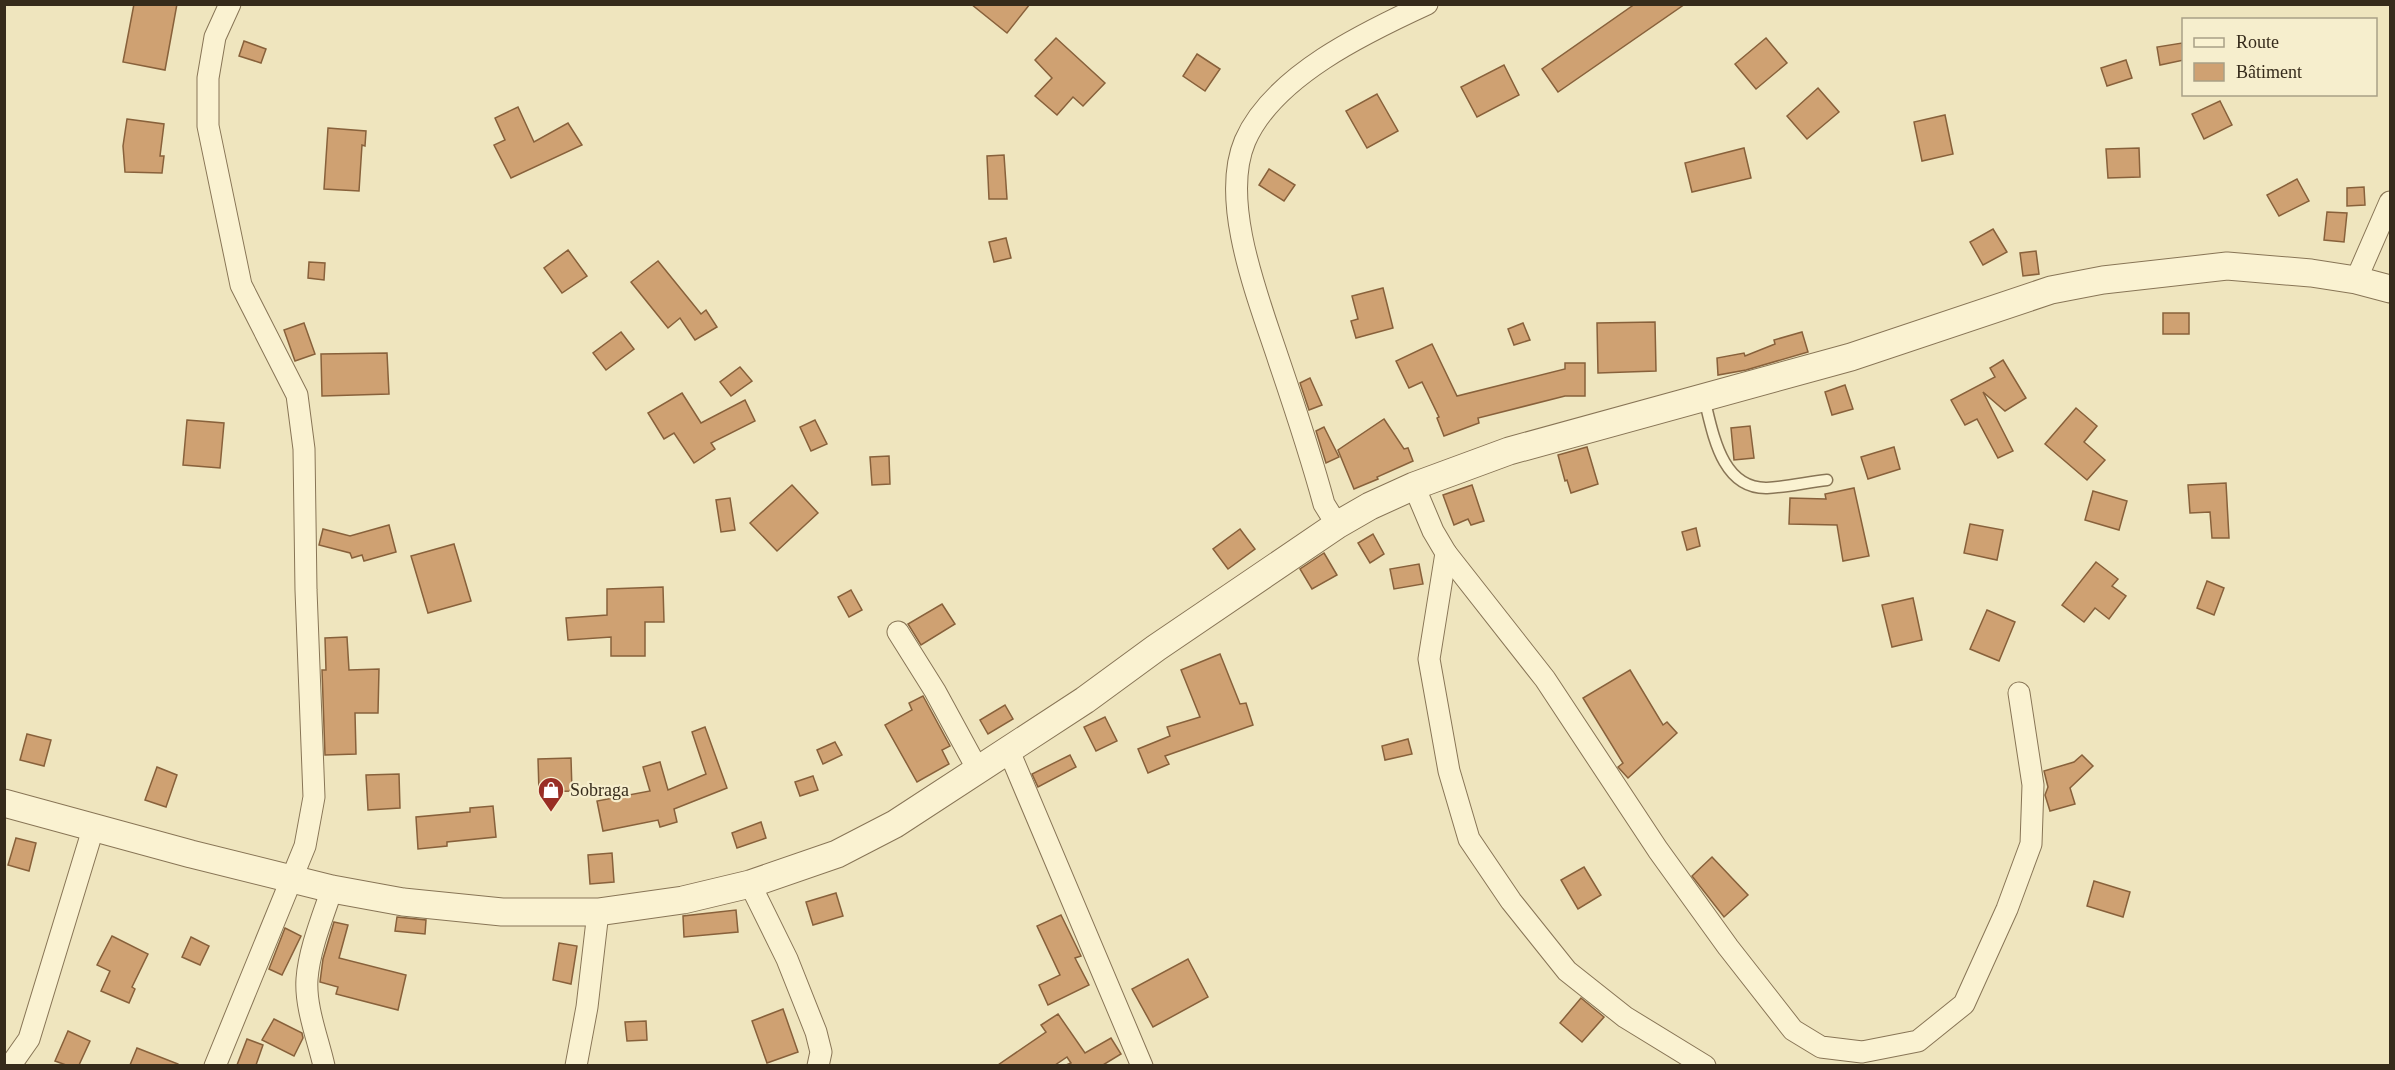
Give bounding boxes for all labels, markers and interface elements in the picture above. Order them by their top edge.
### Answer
legend [2182,18,2377,96]
text: Route [2236,32,2279,52]
text: Bâtiment [2236,62,2302,82]
shop icon: Sobraga [536,775,566,813]
place label: Sobraga [570,780,629,800]

